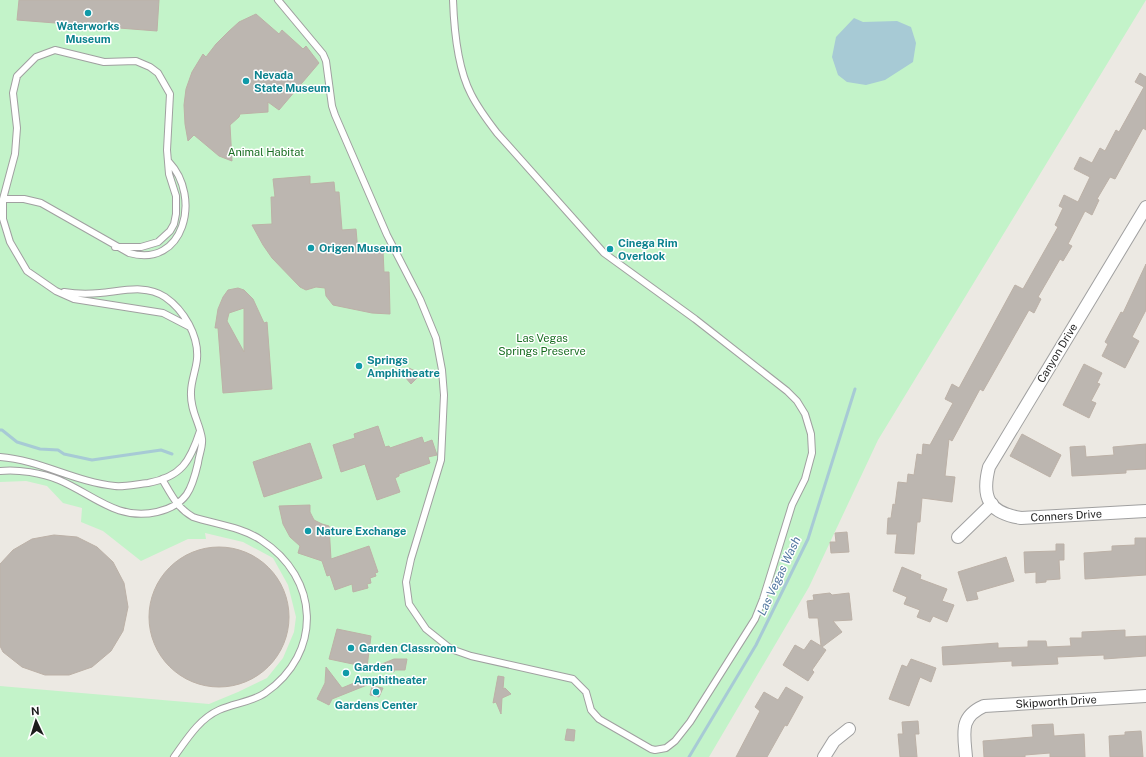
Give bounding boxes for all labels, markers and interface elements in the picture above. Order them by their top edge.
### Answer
marker: Waterworks Museum [83,8,93,18]
place label: Waterworks Museum [57,20,120,45]
place label: Nevada State Museum [254,69,331,94]
marker: Nevada State Museum [241,76,251,86]
park label: Animal Habitat [228,146,304,158]
place label: Cinega Rim Overlook [618,237,678,262]
place label: Origen Museum [319,242,402,254]
marker: Origen Museum [306,243,316,253]
marker: Cinega Rim Overlook [605,244,615,254]
street label: Canyon Drive [1035,321,1079,385]
park label: Las Vegas Springs Preserve [498,332,586,357]
place label: Springs Amphitheatre [367,354,440,379]
marker: Springs Amphitheatre [354,361,364,371]
street label: Conners Drive [1030,507,1102,523]
place label: Nature Exchange [316,525,406,537]
marker: Nature Exchange [303,526,313,536]
water label: Las Vegas Wash [755,534,804,618]
place label: Garden Classroom [359,642,457,654]
marker: Garden Classroom [346,643,356,653]
place label: Garden Amphitheater [354,661,427,686]
marker: Garden Amphitheater [341,668,351,678]
marker: Gardens Center [371,687,381,697]
street label: Skipworth Drive [1015,693,1097,710]
place label: Gardens Center [335,699,418,711]
north arrow [16,701,56,741]
text: N [31,705,40,717]

